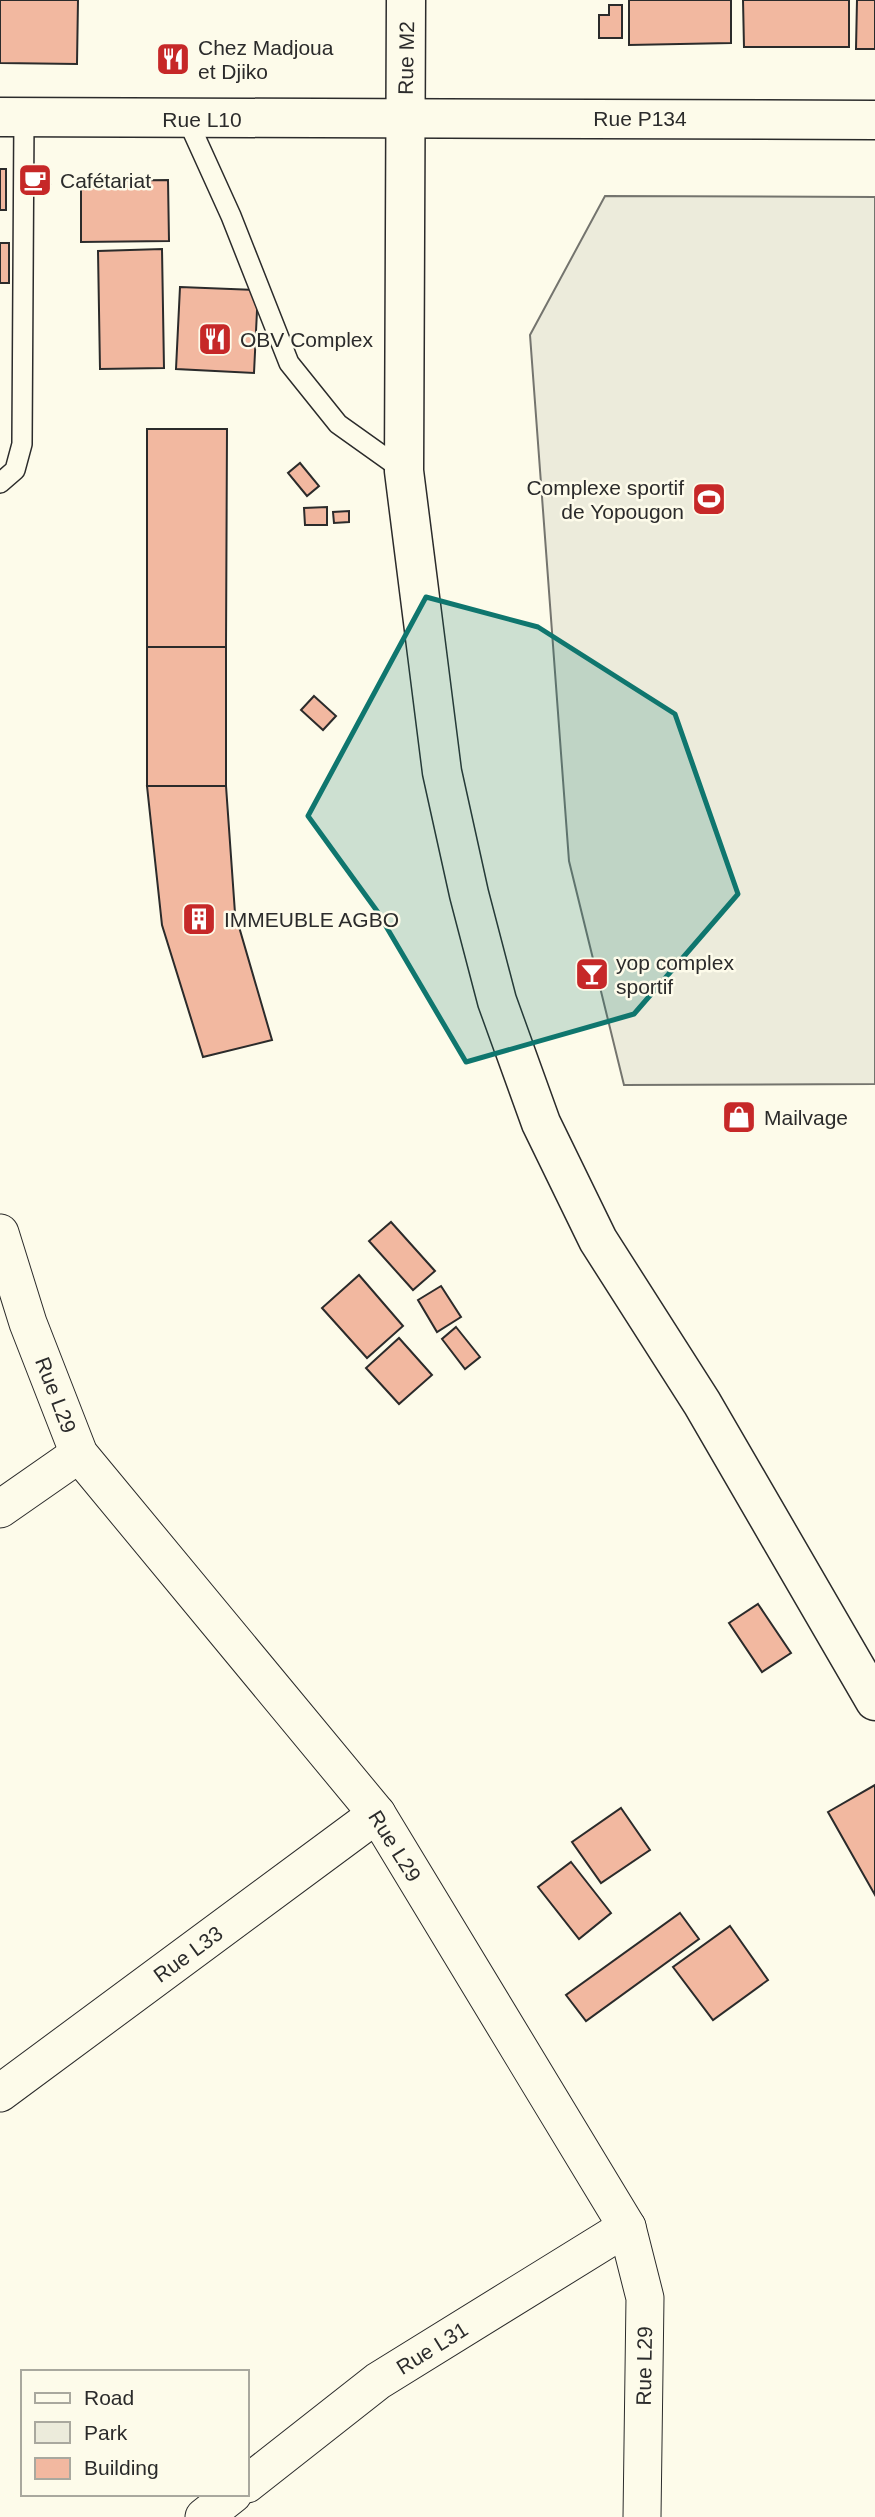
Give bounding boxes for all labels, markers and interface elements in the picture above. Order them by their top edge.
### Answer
street label: Rue M2 [394,21,418,95]
place label: Chez Madjoua et Djiko [198,36,334,83]
restaurant icon: Chez Madjoua et Djiko [154,40,192,78]
street label: Rue P134 [593,107,687,130]
street label: Rue L10 [162,108,242,131]
cafe icon: Cafétariat [16,161,54,199]
place label: Cafétariat [60,169,151,192]
restaurant icon: OBV Complex [196,320,234,358]
place label: OBV Complex [240,328,374,351]
place label: Complexe sportif de Yopougon [526,476,684,523]
sports icon: Complexe sportif de Yopougon [690,480,728,518]
building icon: IMMEUBLE AGBO [180,900,218,938]
place label: IMMEUBLE AGBO [224,908,399,931]
place label: yop complex sportif [616,951,734,998]
bar icon: yop complex sportif [573,955,611,993]
shop icon: Mailvage [720,1098,758,1136]
place label: Mailvage [764,1106,848,1129]
street label: Rue L29 [31,1354,81,1436]
street label: Rue L29 [364,1806,426,1886]
street label: Rue L33 [149,1921,227,1987]
street label: Rue L31 [392,2317,472,2379]
street label: Rue L29 [632,2326,656,2406]
legend [21,2370,248,2496]
text: Road [84,2386,134,2409]
text: Park [84,2421,128,2444]
text: Building [84,2456,159,2479]

